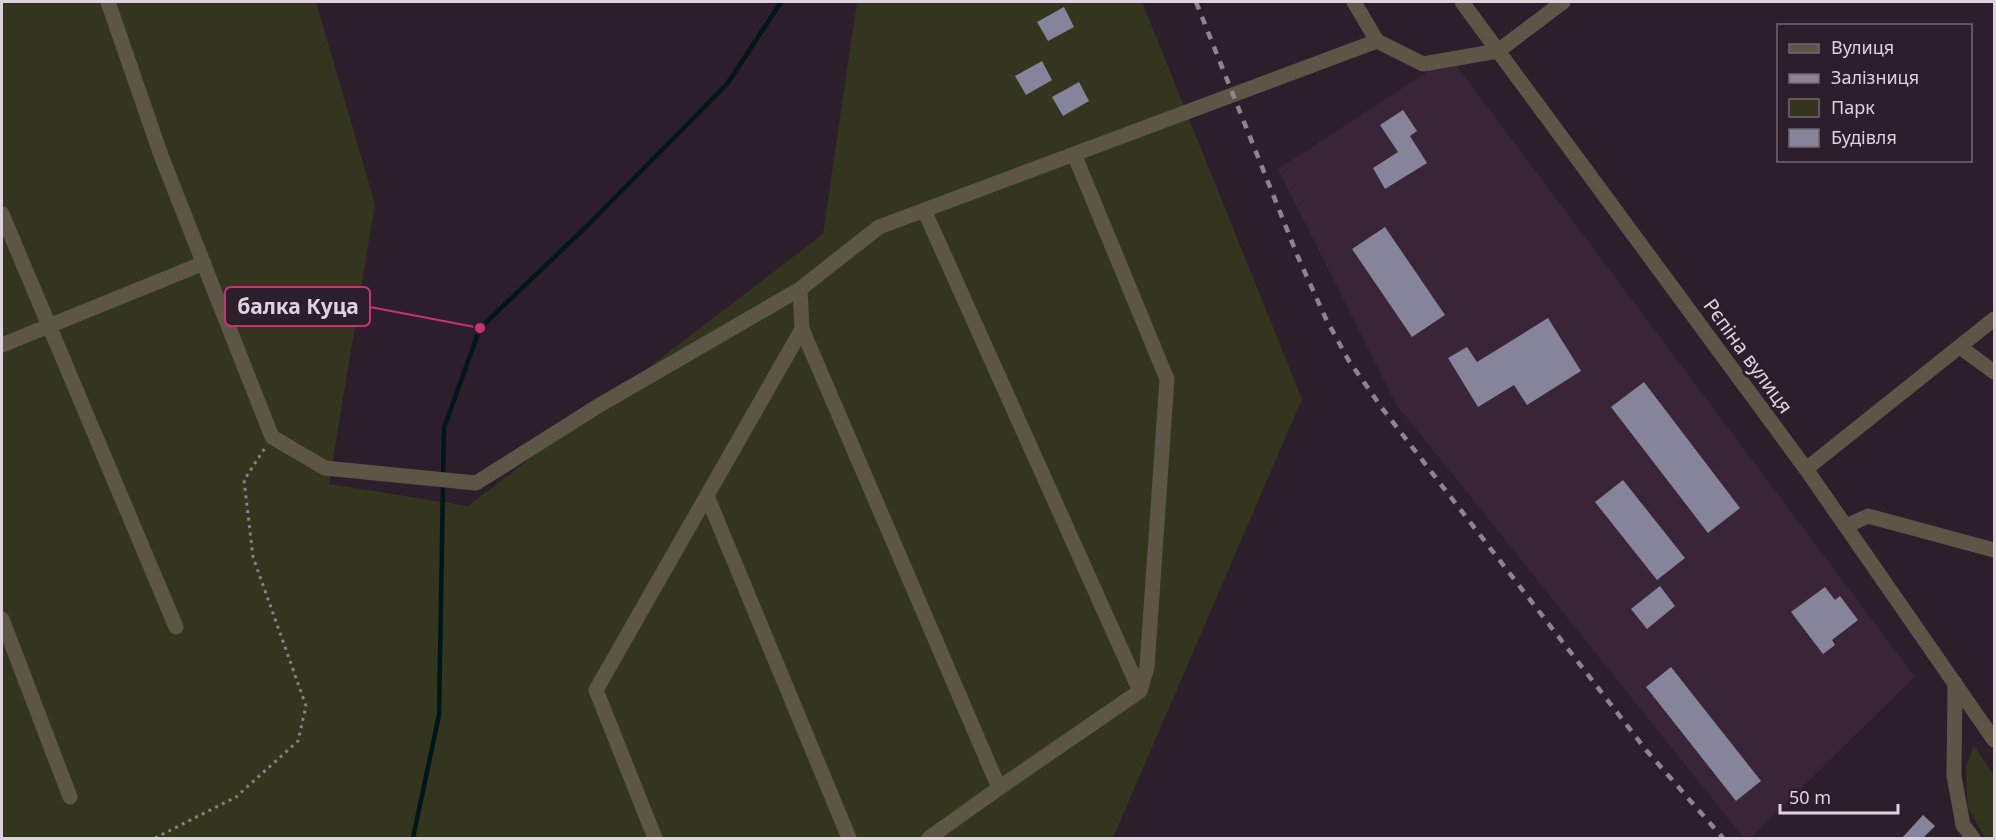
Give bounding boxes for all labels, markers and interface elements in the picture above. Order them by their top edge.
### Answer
legend [1777,24,1972,162]
text: Вулиця [1831,35,1894,59]
text: Залізниця [1831,65,1919,89]
text: Парк [1831,95,1875,119]
text: Будівля [1831,125,1897,149]
callout: балка Куца [225,287,370,326]
text: балка Куца [237,292,359,320]
street label: Рєпіна вулиця [1698,293,1799,419]
scale bar [1780,777,1898,815]
text: 50 m [1789,785,1831,809]

